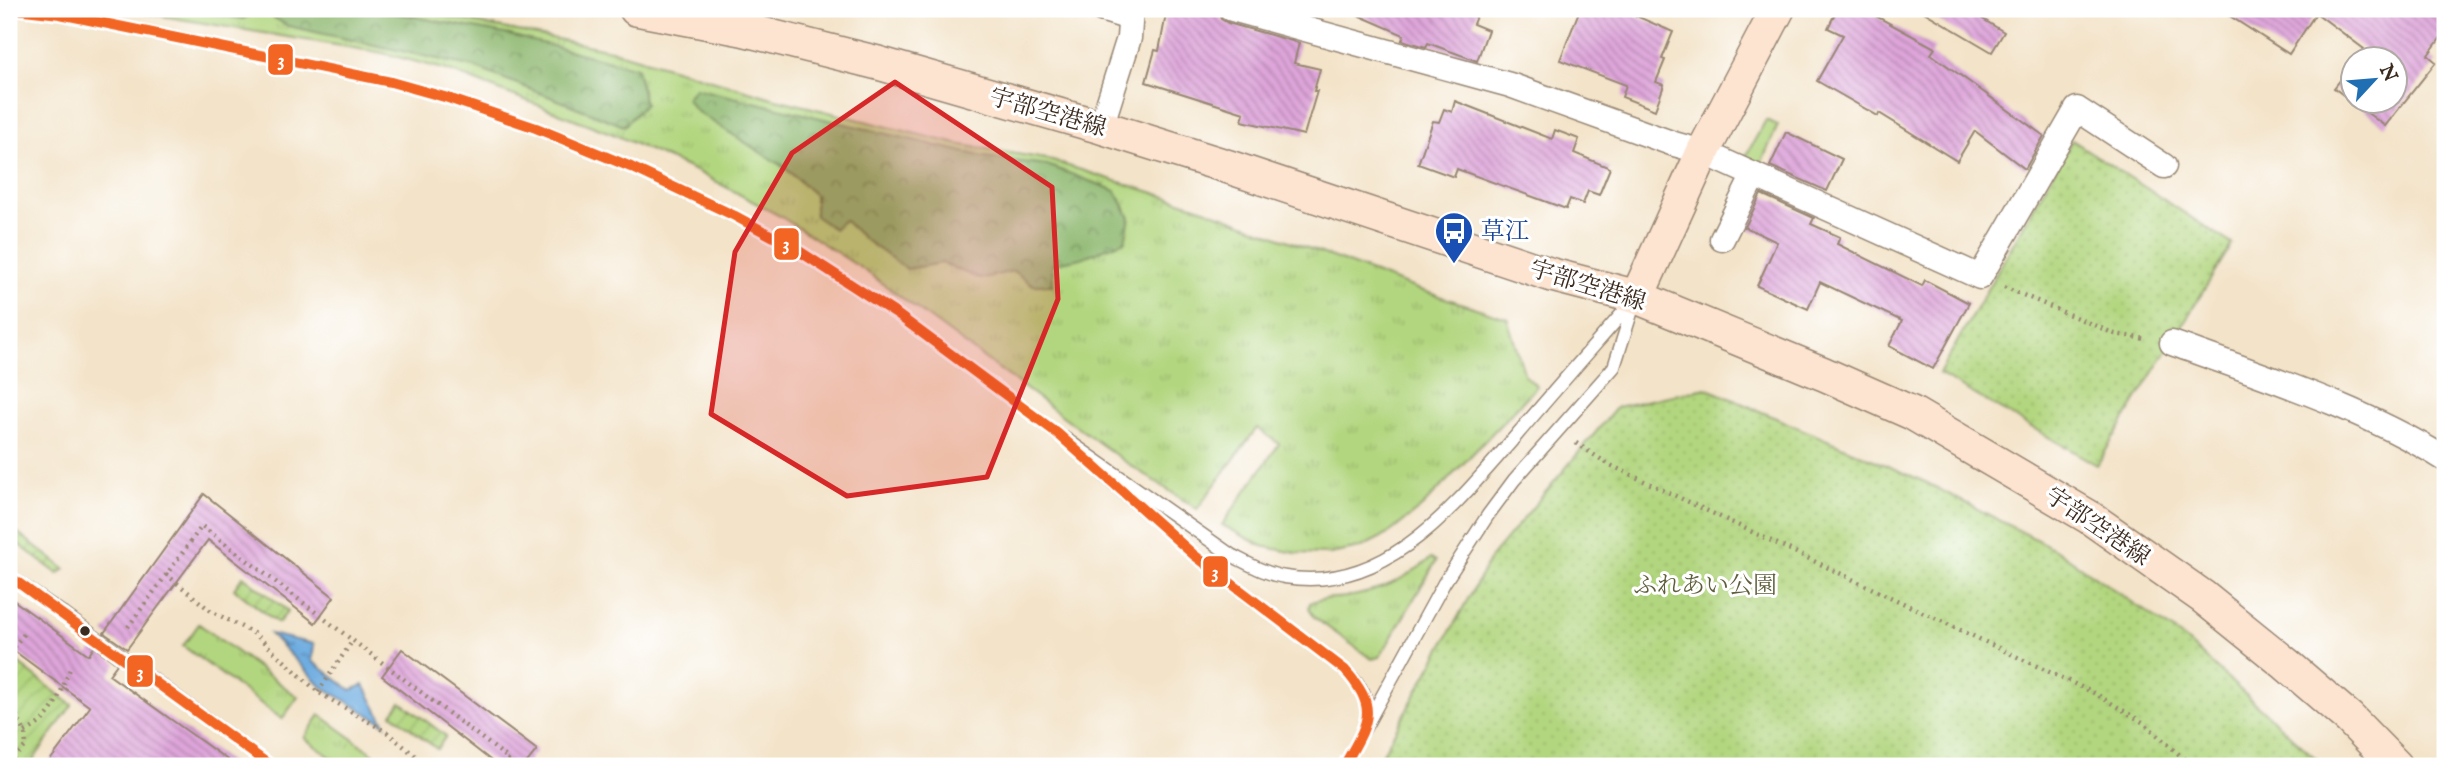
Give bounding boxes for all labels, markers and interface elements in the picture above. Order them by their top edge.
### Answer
line badge: 3 [267,43,294,76]
north arrow [2338,46,2408,116]
text: 3 [277,49,285,73]
text: N [2373,60,2402,87]
street label: 宇部空港線 [986,82,1110,145]
bus stop icon: 草江 [1433,210,1475,265]
place label: 草江 [1481,217,1529,248]
line badge: 3 [773,227,800,261]
text: 3 [782,233,790,257]
street label: 宇部空港線 [1526,254,1649,319]
street label: 宇部空港線 [2039,481,2156,574]
line badge: 3 [1202,555,1229,588]
text: 3 [1211,561,1219,585]
park label: ふれあい公園 [1633,571,1777,602]
unlabelled marker [78,624,92,638]
line badge: 3 [126,654,154,688]
text: 3 [136,661,144,685]

